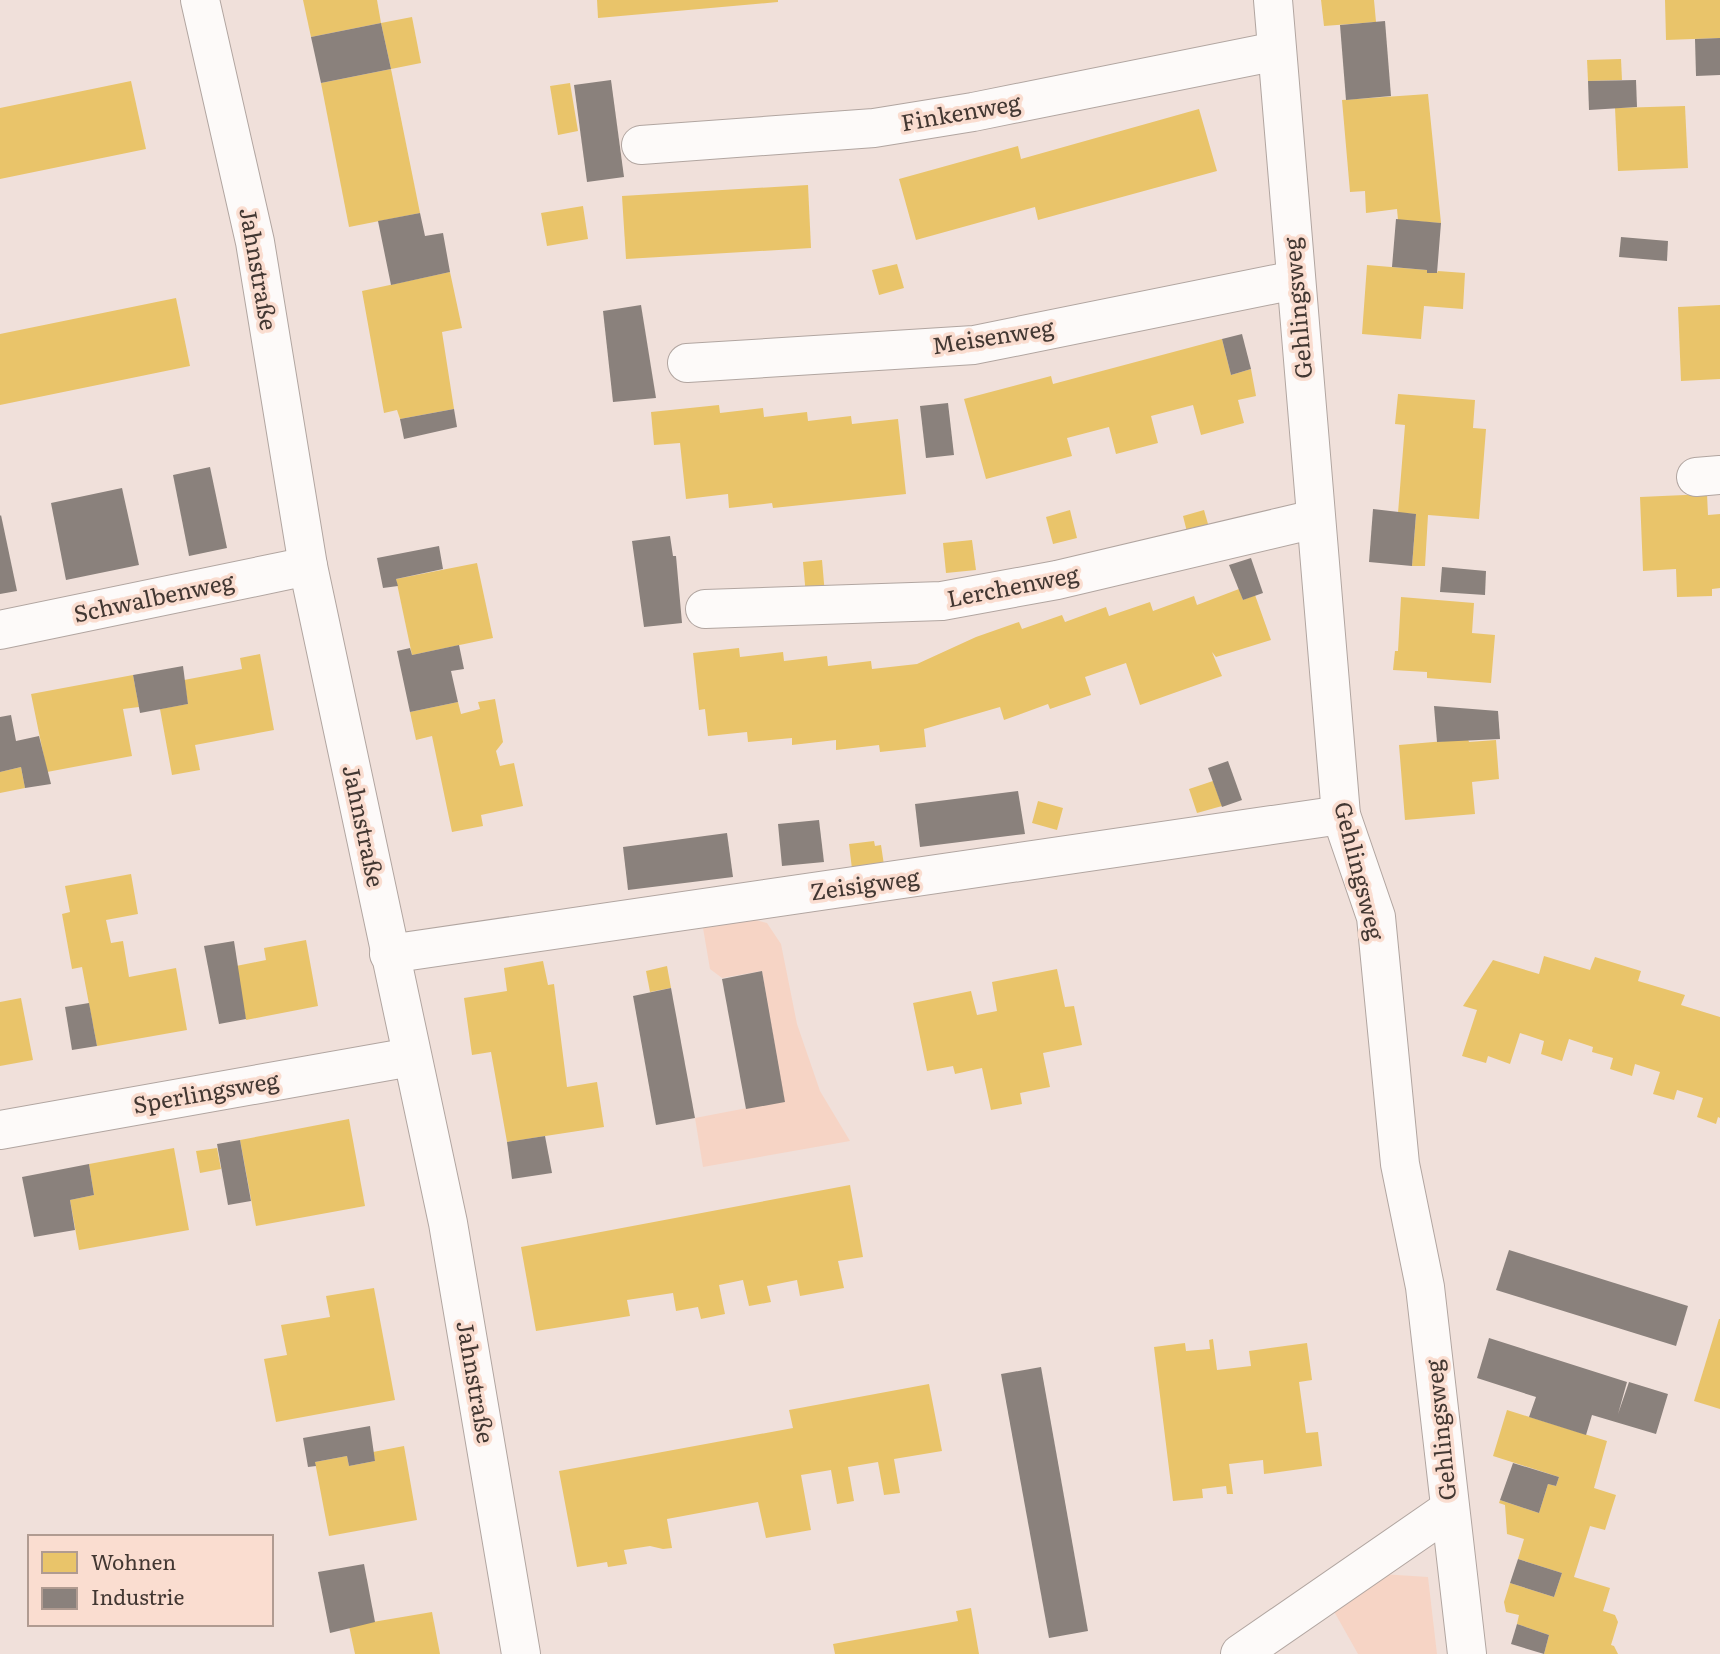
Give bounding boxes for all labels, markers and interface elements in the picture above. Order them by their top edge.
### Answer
street label: Finkenweg [898,84,1023,138]
street label: Jahnstraße [232,205,287,333]
street label: Gehlingsweg [1273,236,1319,380]
street label: Meisenweg [929,309,1056,361]
street label: Lerchenweg [944,556,1082,614]
street label: Schwalbenweg [70,562,237,630]
street label: Jahnstraße [335,761,394,890]
street label: Gehlingsweg [1327,798,1395,944]
street label: Zeisigweg [808,859,922,907]
street label: Sperlingsweg [130,1061,281,1121]
street label: Jahnstraße [449,1318,504,1446]
street label: Gehlingsweg [1415,1358,1463,1502]
legend [28,1535,273,1626]
text: Wohnen [91,1545,176,1576]
text: Industrie [91,1580,184,1611]

